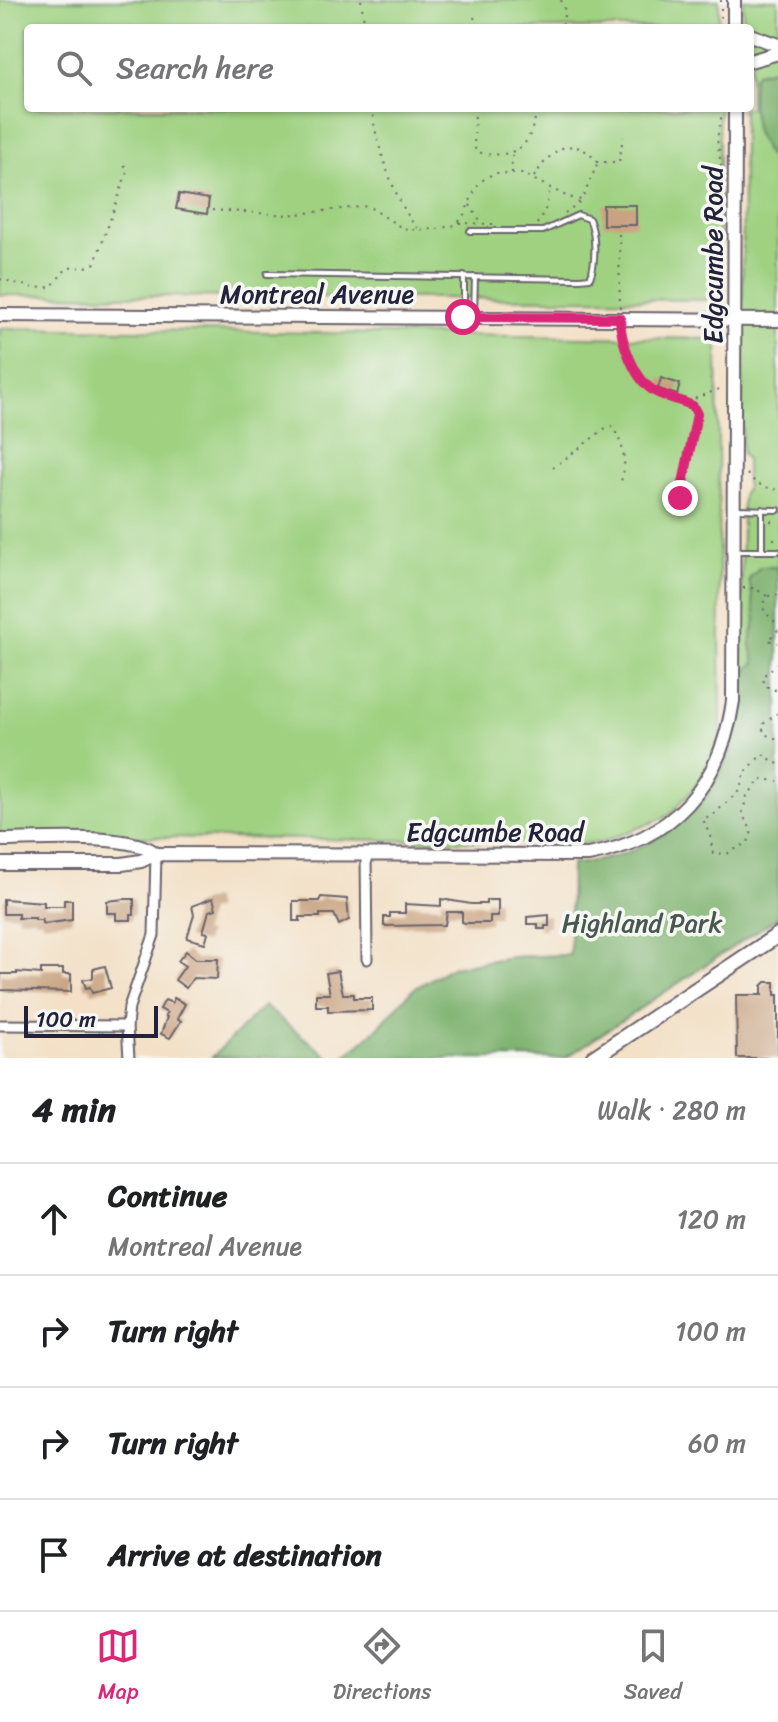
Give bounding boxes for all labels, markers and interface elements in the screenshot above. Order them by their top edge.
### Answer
search box [24,24,754,112]
text: Search here [116,41,274,95]
icon: search [52,46,96,90]
street label: Edgcumbe Road [690,164,736,344]
street label: Montreal Avenue [220,271,415,317]
route start [445,299,481,335]
route end [662,480,698,516]
street label: Edgcumbe Road [406,809,586,855]
park label: Highland Park [562,900,722,946]
text: 100 m [36,1000,96,1039]
scale bar [24,1002,158,1038]
text: 4 min [32,1080,116,1140]
text: Walk · 280 m [597,1087,746,1133]
text: Continue [108,1169,227,1223]
text: 120 m [677,1196,746,1242]
icon: ahead [32,1197,76,1241]
text: Montreal Avenue [108,1223,302,1269]
text: Turn right [108,1304,238,1358]
text: 100 m [675,1308,746,1354]
icon: right [32,1309,76,1353]
text: Turn right [108,1416,238,1470]
text: 60 m [688,1420,746,1466]
icon: right [32,1421,76,1465]
text: Arrive at destination [108,1528,382,1582]
icon: arrive [32,1533,76,1577]
tab: Map [96,1624,140,1711]
tab: Directions [333,1624,431,1711]
tab: Saved [624,1624,682,1711]

